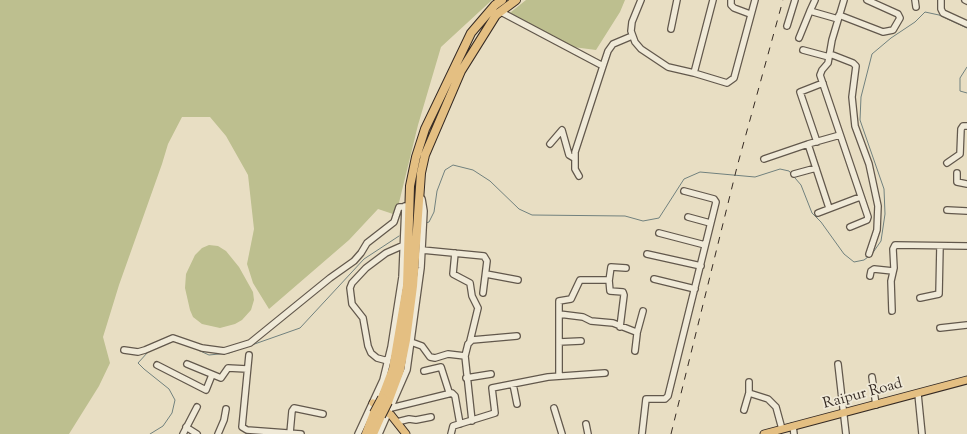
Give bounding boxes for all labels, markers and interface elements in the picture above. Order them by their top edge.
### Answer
street label: Raipur Road [821,376,905,414]

